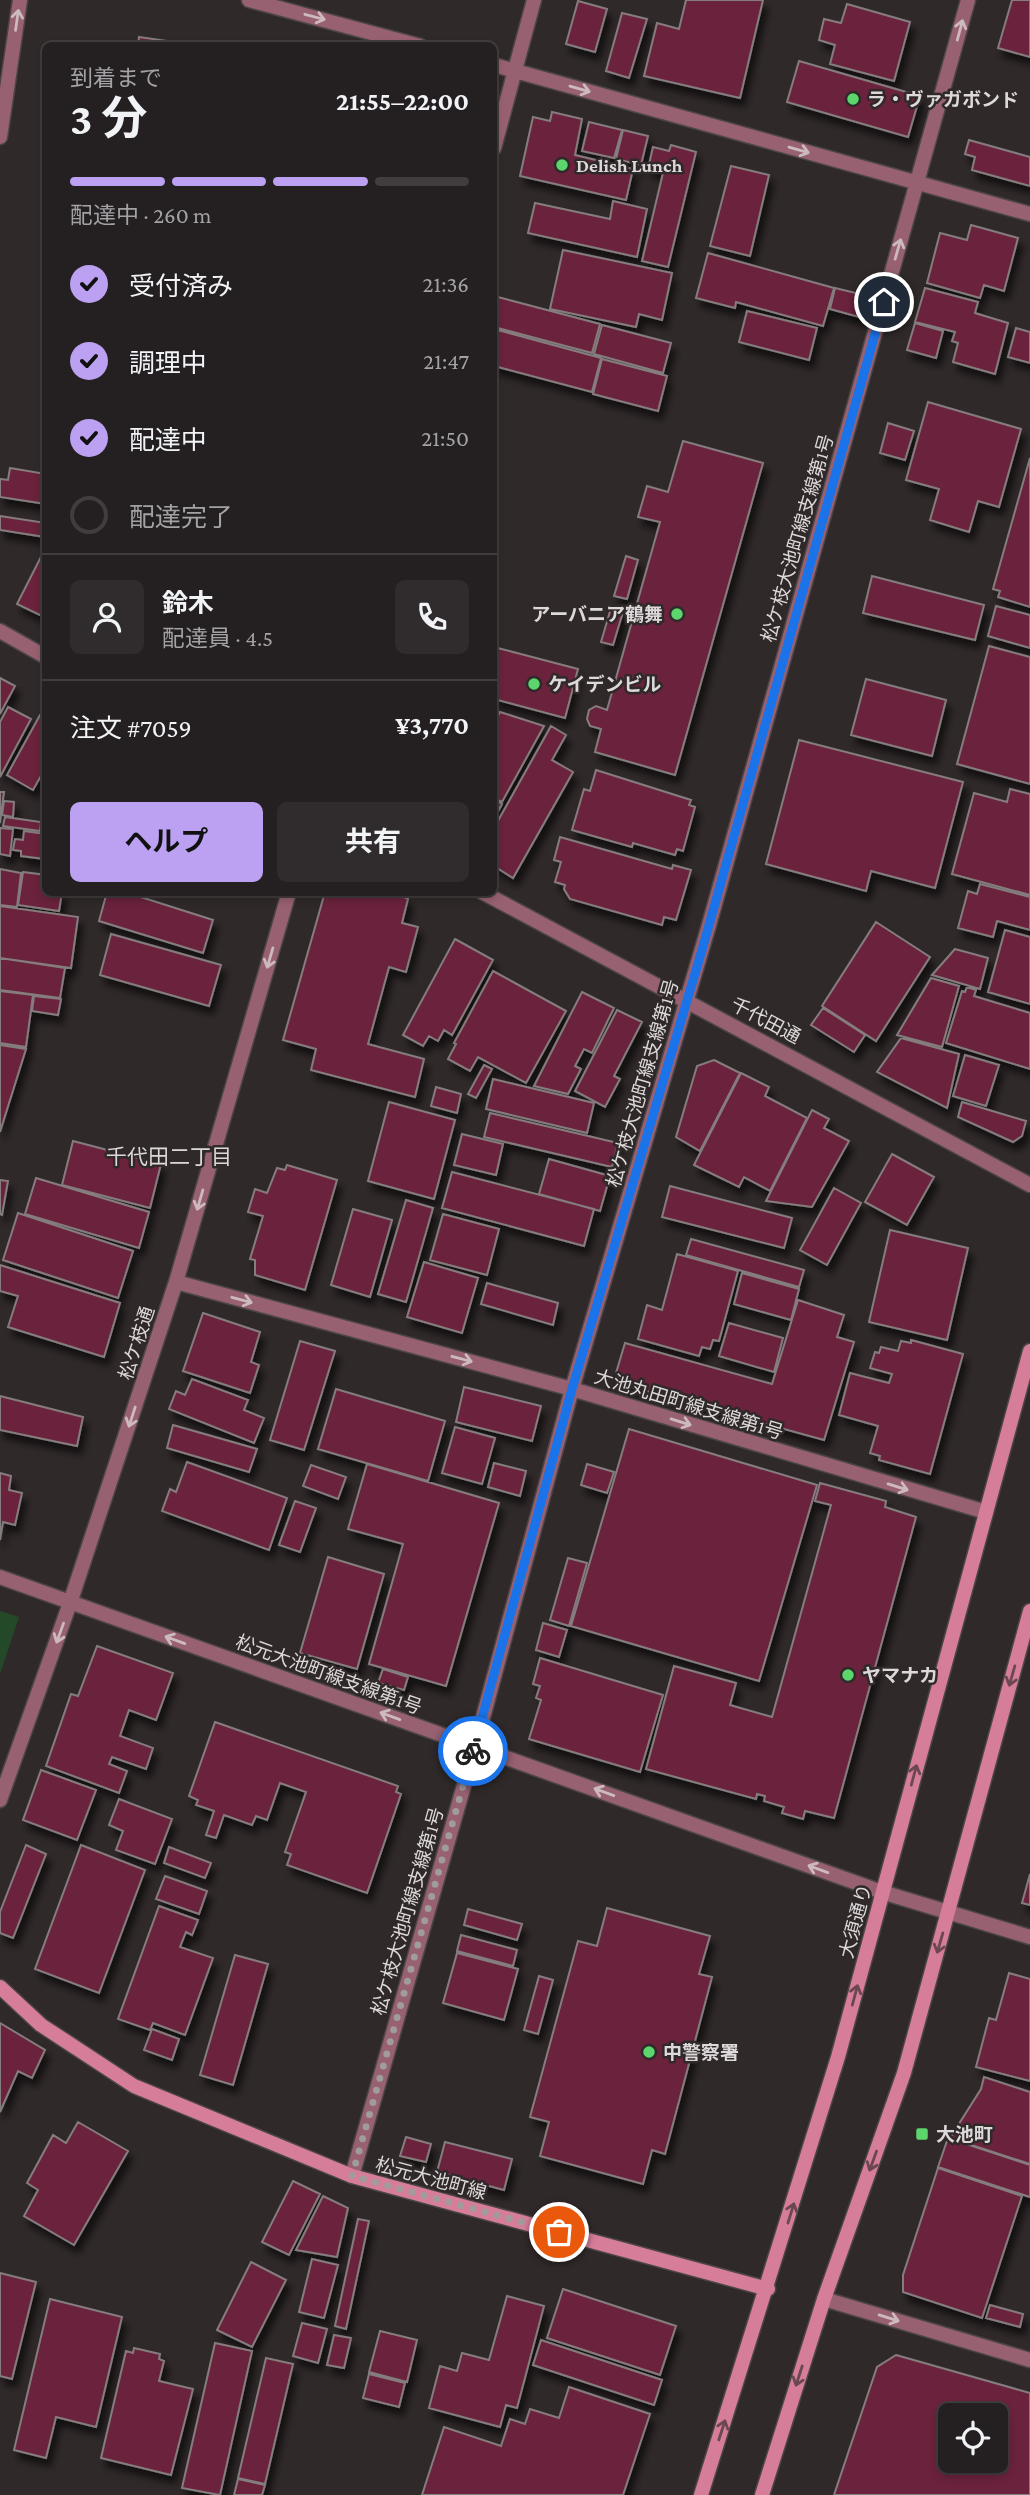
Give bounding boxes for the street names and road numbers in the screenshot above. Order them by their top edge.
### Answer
street label: 松ケ枝大池町線支線第1号 [758,432,837,645]
street label: 松ケ枝大池町線支線第1号 [603,977,682,1190]
street label: 千代田通 [727,993,804,1048]
street label: 松ケ枝通 [115,1304,158,1383]
street label: 大池丸田町線支線第1号 [592,1366,786,1443]
street label: 松元大池町線支線第1号 [233,1631,425,1718]
street label: 松ケ枝大池町線支線第1号 [368,1805,447,2018]
street label: 大須通り [836,1882,875,1961]
street label: 松元大池町線 [373,2154,489,2203]

